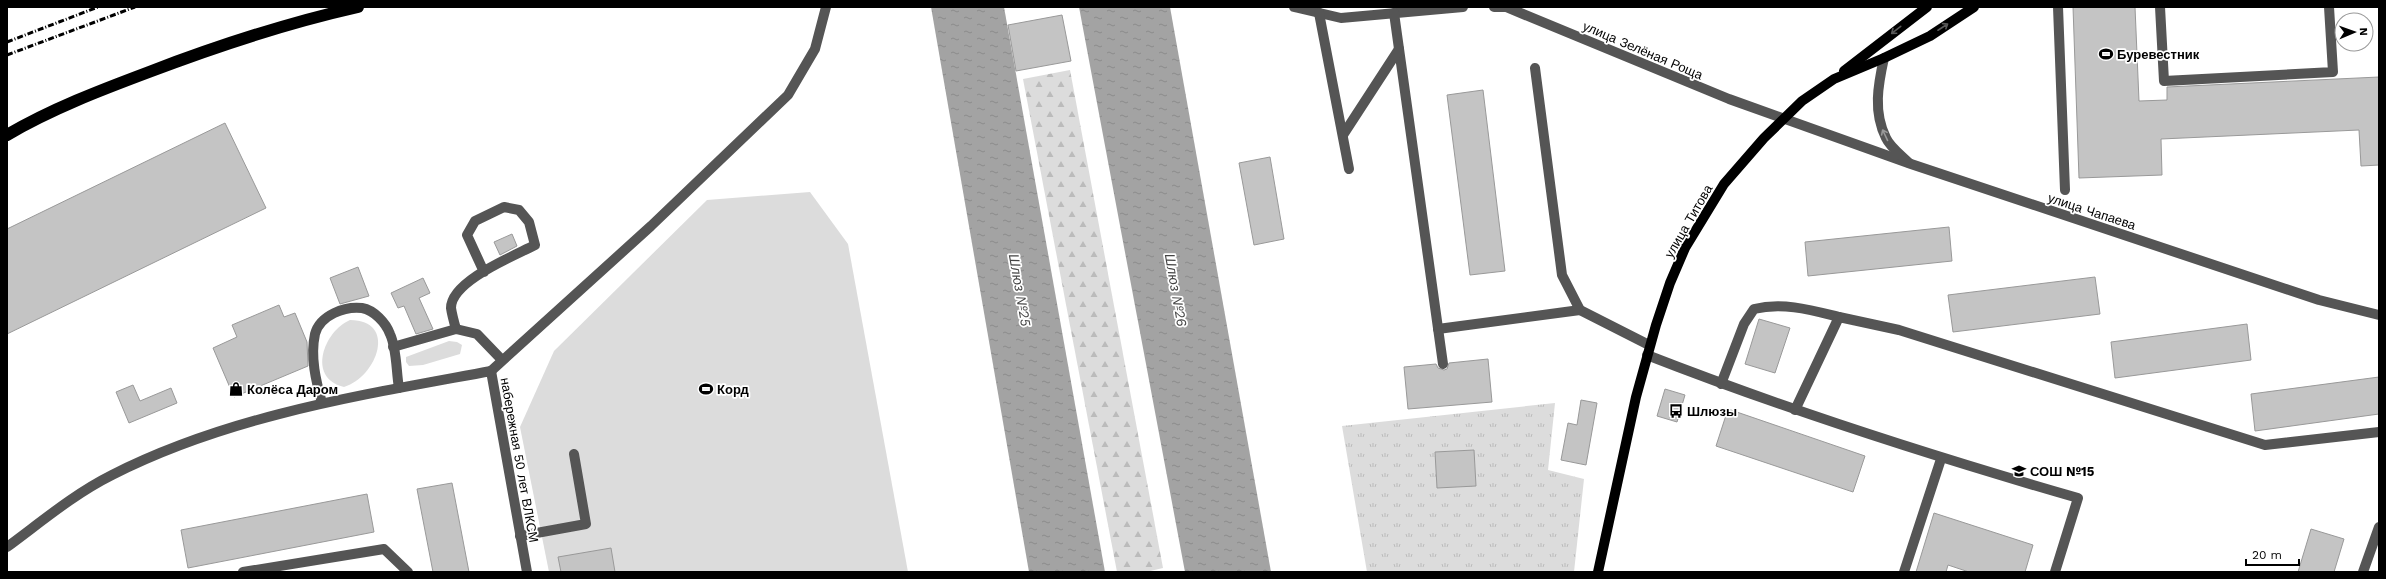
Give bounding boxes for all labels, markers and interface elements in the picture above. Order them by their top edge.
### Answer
north arrow [2334,12,2374,52]
street label: улица Зелёная Роща [1581,18,1706,83]
one-way arrow [1937,23,1948,31]
one-way arrow [1890,26,1901,35]
text: N [2357,27,2370,36]
sports icon: Буревестник [2098,46,2114,62]
place label: Буревестник [2117,47,2200,62]
one-way arrow [1881,129,1888,141]
street label: улица Титова [1661,181,1716,260]
street label: улица Чапаева [2046,190,2138,233]
water label: Шлюз №25 [1006,252,1034,328]
water label: Шлюз №26 [1162,252,1190,328]
street label: набережная 50 лет ВЛКСМ [498,376,541,544]
shop icon: Колёса Даром [228,381,244,397]
sports icon: Корд [698,381,714,397]
place label: Колёса Даром [247,382,338,397]
place label: Корд [717,382,749,397]
bus stop icon: Шлюзы [1668,403,1684,419]
place label: Шлюзы [1687,404,1737,419]
school or university icon: СОШ №15 [2011,463,2027,479]
place label: СОШ №15 [2030,464,2095,479]
scale bar [2246,541,2299,567]
text: 20 m [2252,548,2282,562]

